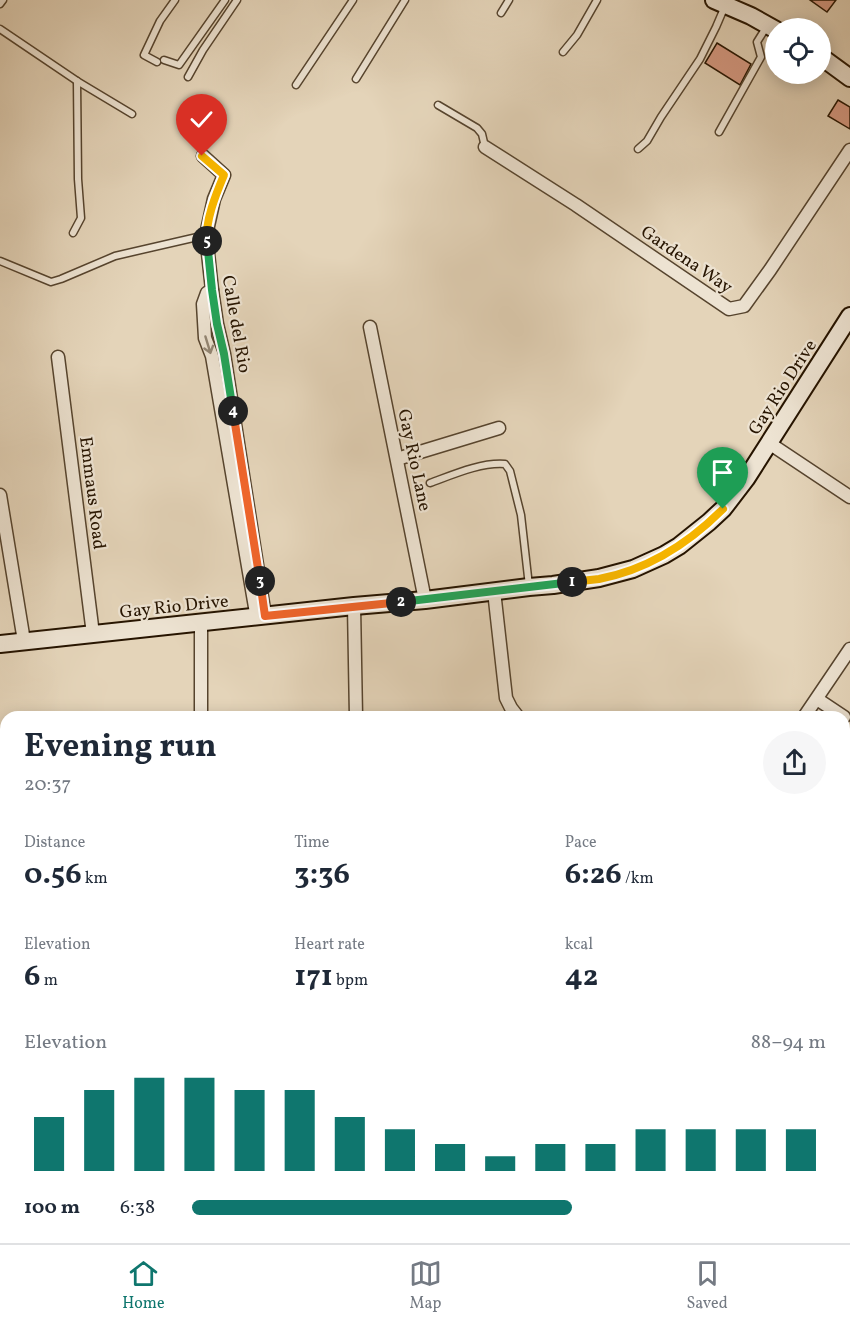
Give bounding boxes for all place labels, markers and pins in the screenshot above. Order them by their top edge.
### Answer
pin [176,94,227,156]
pin: 5 [192,226,222,256]
pin: 4 [218,396,248,426]
pin [697,447,748,509]
pin: 3 [245,566,275,596]
pin: 1 [557,567,587,597]
pin: 2 [386,587,416,617]

